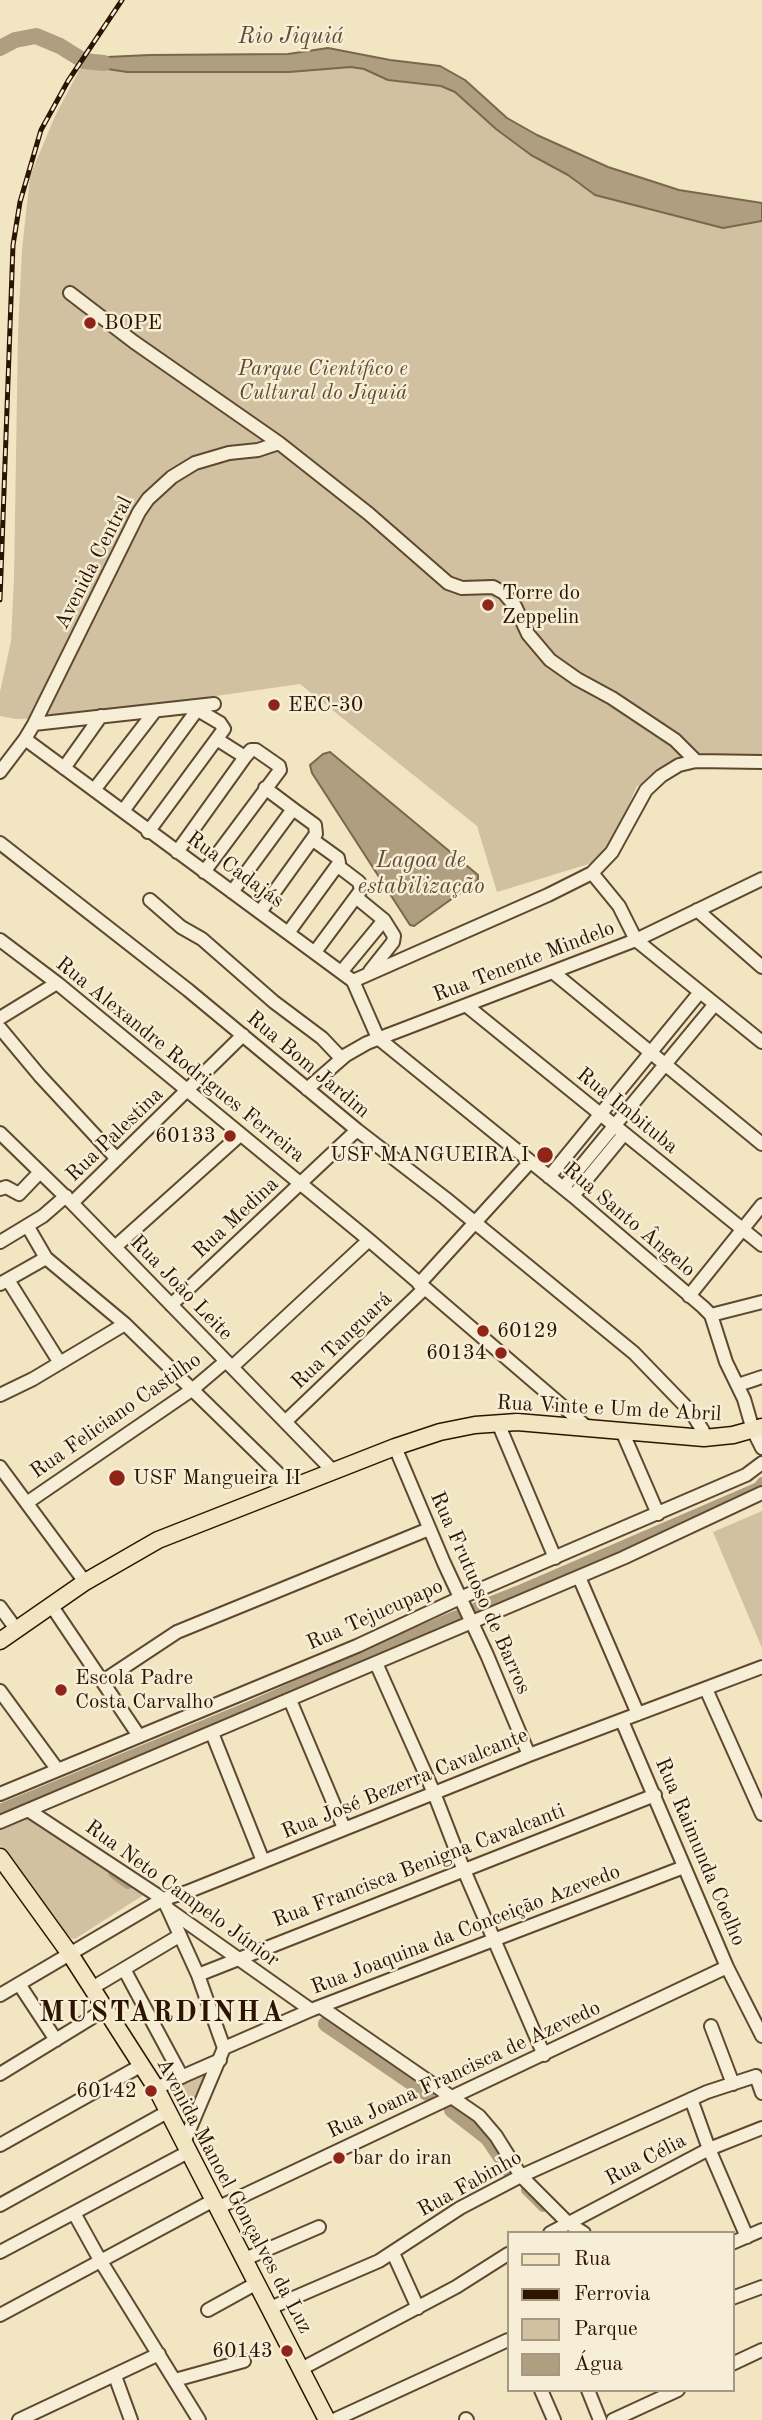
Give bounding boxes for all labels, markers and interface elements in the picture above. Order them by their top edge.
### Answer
water label: Rio Jiquiá [238,23,344,51]
place label: BOPE [104,310,162,336]
marker: BOPE [82,315,98,331]
park label: Parque Científico e Cultural do Jiquiá [238,356,408,406]
street label: Avenida Central [50,492,138,634]
place label: Torre do Zeppelin [502,580,580,630]
marker: Torre do Zeppelin [480,597,496,613]
place label: EEC-30 [288,692,363,718]
marker: EEC-30 [266,697,282,713]
street label: Rua Cadajás [181,826,289,914]
water label: Lagoa de estabilização [357,847,485,901]
street label: Rua Tenente Mindelo [430,916,618,1008]
street label: Rua Alexandre Rodrigues Ferreira [50,952,310,1168]
street label: Rua Bom Jardim [241,1006,375,1124]
street label: Rua Imbituba [571,1062,683,1160]
street label: Rua Palestina [61,1082,169,1188]
place label: 60133 [155,1123,216,1149]
marker: 60133 [222,1128,238,1144]
place label: USF MANGUEIRA I [330,1142,529,1168]
marker: USF MANGUEIRA I [535,1145,555,1165]
street label: Rua Santo Ângelo [558,1157,700,1283]
street label: Rua Medina [188,1172,284,1264]
street label: Rua João Leite [124,1230,238,1346]
street label: Rua Tanguará [286,1287,398,1395]
place label: 60129 [497,1318,558,1344]
marker: 60129 [475,1323,491,1339]
place label: 60134 [426,1340,487,1366]
marker: 60134 [493,1345,509,1361]
street label: Rua Feliciano Castilho [26,1347,206,1485]
street label: Rua Vinte e Um de Abril [496,1391,722,1427]
place label: USF Mangueira II [133,1465,301,1491]
marker: USF Mangueira II [107,1468,127,1488]
street label: Rua Frutuoso de Barros [424,1488,536,1698]
street label: Rua Tejucupapo [303,1574,447,1656]
place label: Escola Padre Costa Carvalho [75,1665,214,1715]
marker: Escola Padre Costa Carvalho [53,1682,69,1698]
street label: Rua José Bezerra Cavalcante [278,1723,532,1845]
street label: Rua Raimunda Coelho [649,1754,751,1950]
street label: Rua Francisca Benigna Cavalcanti [269,1799,569,1933]
street label: Rua Neto Campelo Júnior [80,1815,284,1973]
street label: Rua Joaquina da Conceição Azevedo [308,1859,624,2001]
street label: Rua Joana Francisca de Azevedo [323,1995,605,2145]
district label: MUSTARDINHA [41,1997,283,2031]
street label: Avenida Manoel Gonçalves da Luz [151,2054,317,2338]
place label: 60142 [76,2078,137,2104]
marker: 60142 [143,2083,159,2099]
street label: Rua Célia [601,2128,691,2192]
place label: bar do iran [353,2145,452,2171]
street label: Rua Fabinho [413,2145,527,2223]
marker: bar do iran [331,2150,347,2166]
legend [506,2231,734,2392]
text: Rua [574,2249,611,2270]
text: Ferrovia [574,2284,650,2305]
text: Parque [574,2319,638,2340]
place label: 60143 [212,2338,273,2364]
marker: 60143 [279,2343,295,2359]
text: Água [574,2354,623,2375]

